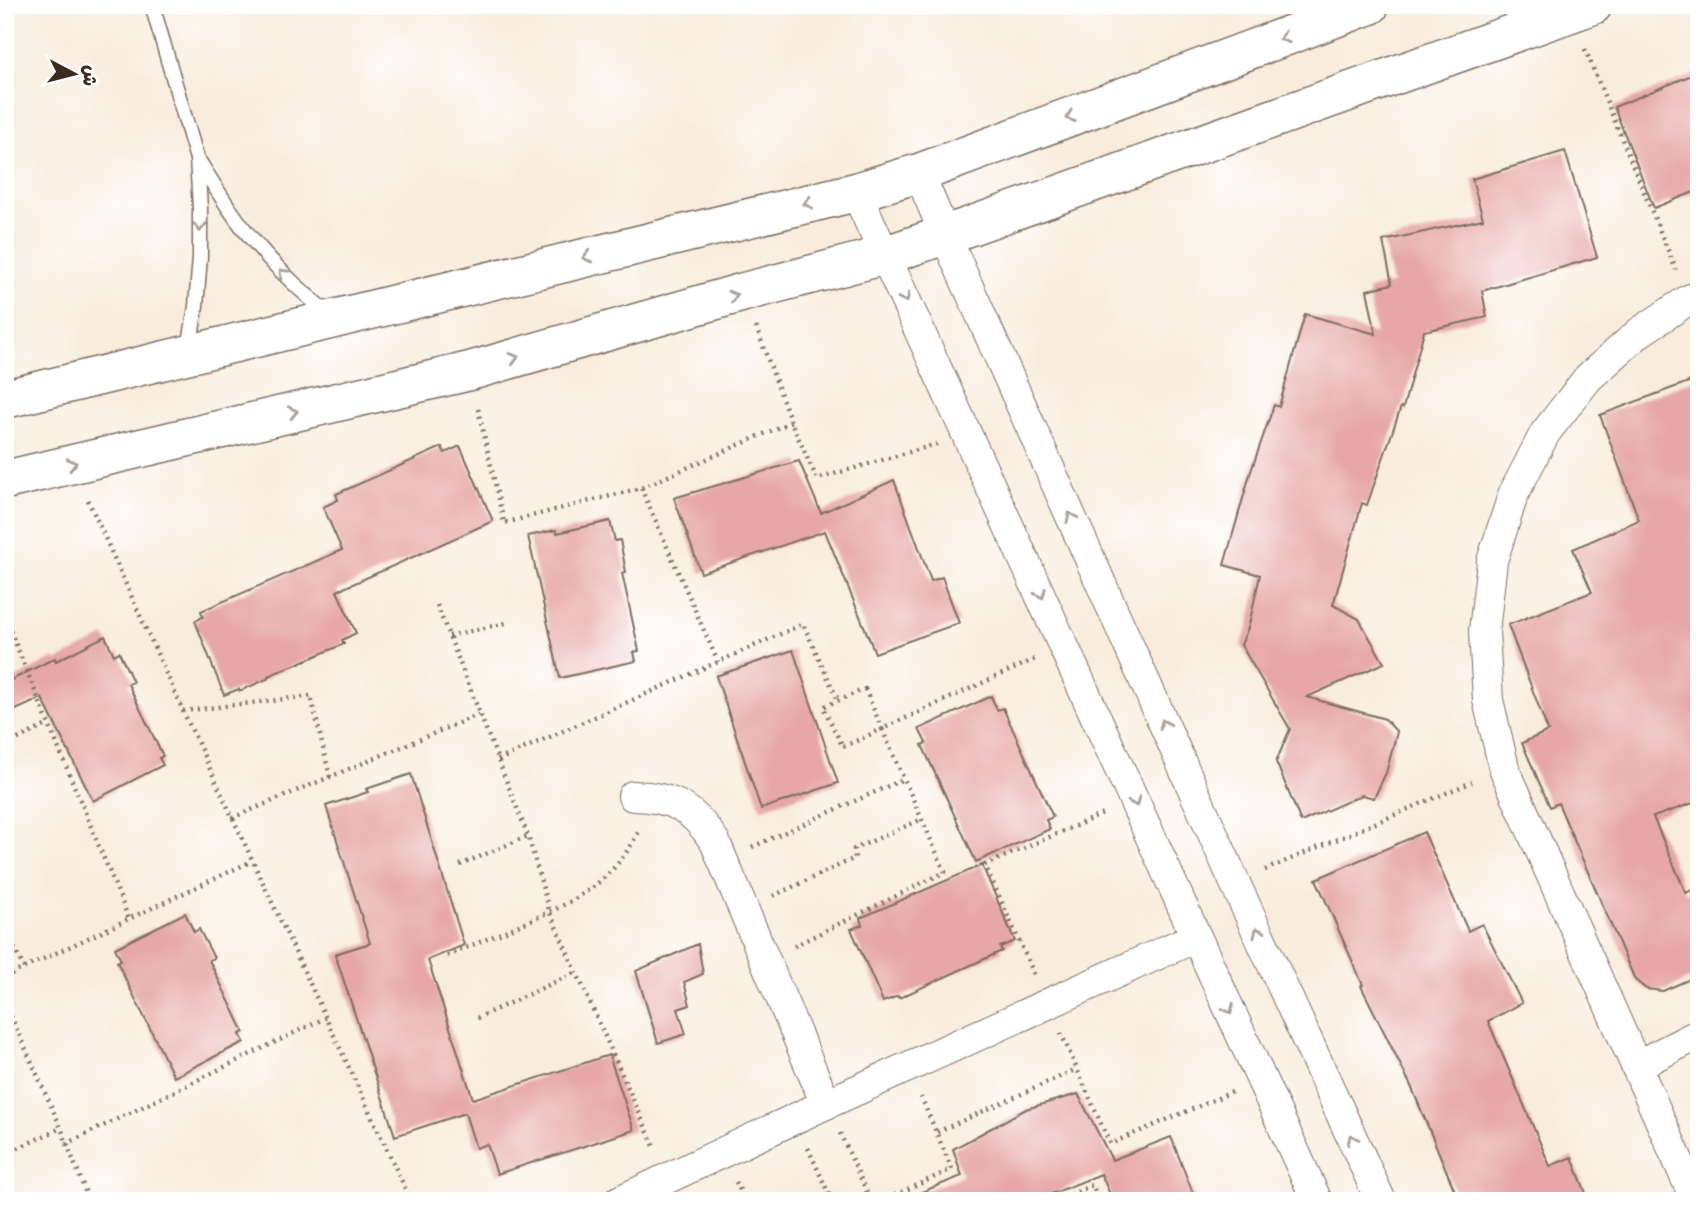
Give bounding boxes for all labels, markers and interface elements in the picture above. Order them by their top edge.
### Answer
one-way arrow [1278,29,1290,43]
north arrow [38,38,108,108]
text: ش [78,64,102,88]
one-way arrow [1065,109,1077,123]
one-way arrow [802,195,814,209]
one-way arrow [192,222,208,233]
one-way arrow [581,249,593,263]
one-way arrow [279,268,292,281]
one-way arrow [727,289,739,304]
one-way arrow [897,291,911,304]
one-way arrow [508,352,520,366]
one-way arrow [287,406,299,420]
one-way arrow [66,458,78,472]
one-way arrow [1065,512,1079,524]
one-way arrow [1032,587,1046,600]
one-way arrow [1158,719,1172,732]
one-way arrow [1127,794,1141,807]
one-way arrow [1252,927,1266,939]
one-way arrow [1221,1001,1235,1014]
one-way arrow [1347,1134,1361,1146]

